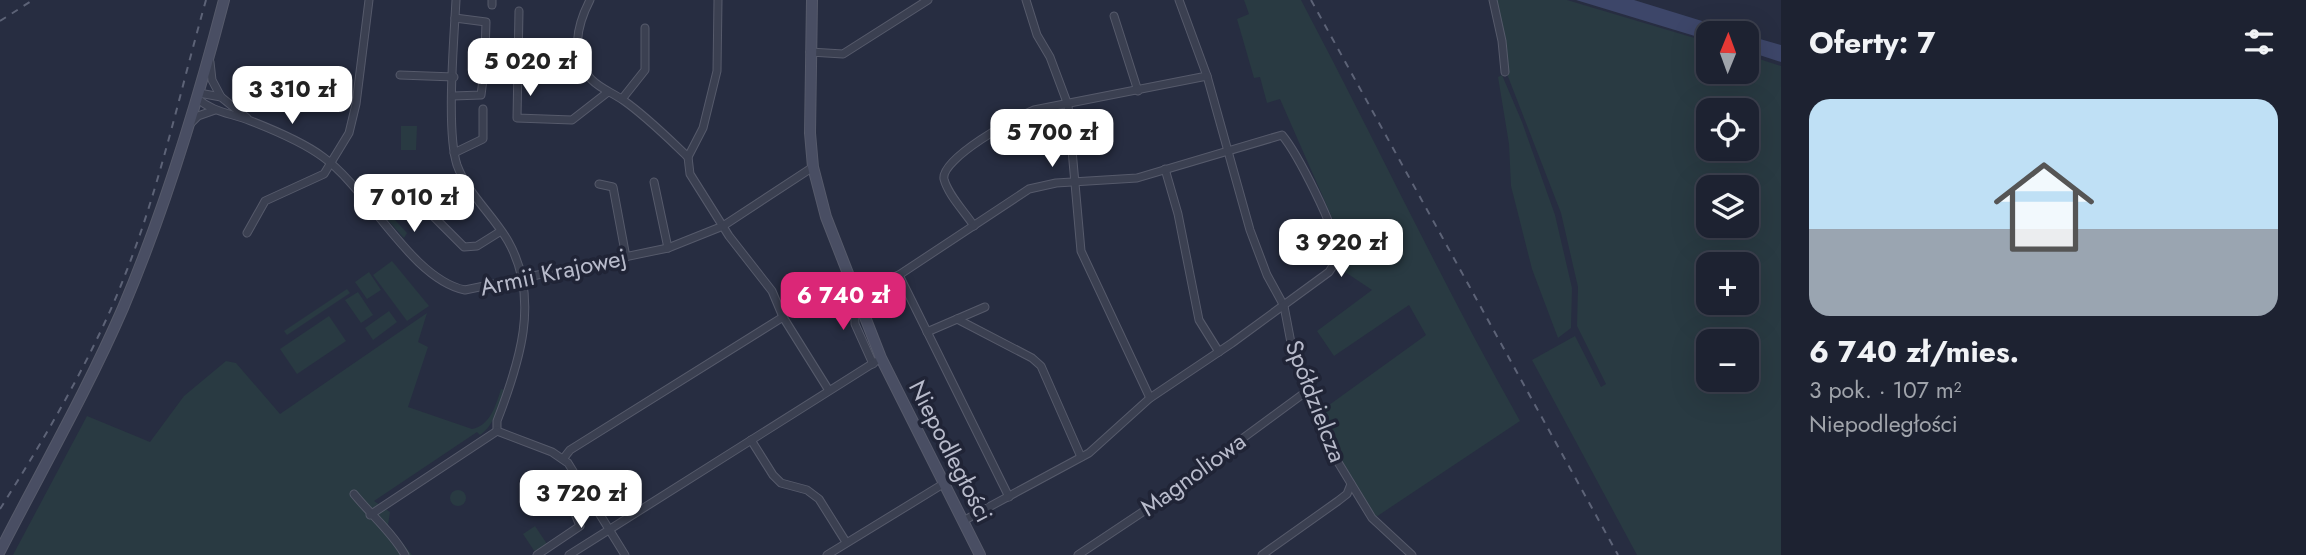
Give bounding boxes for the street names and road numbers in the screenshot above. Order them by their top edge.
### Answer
street label: Armii Krajowej [477,239,629,305]
street label: Spółdzielcza [1277,335,1355,467]
street label: Niepodległości [900,374,1002,528]
street label: Magnoliowa [1133,424,1253,524]

